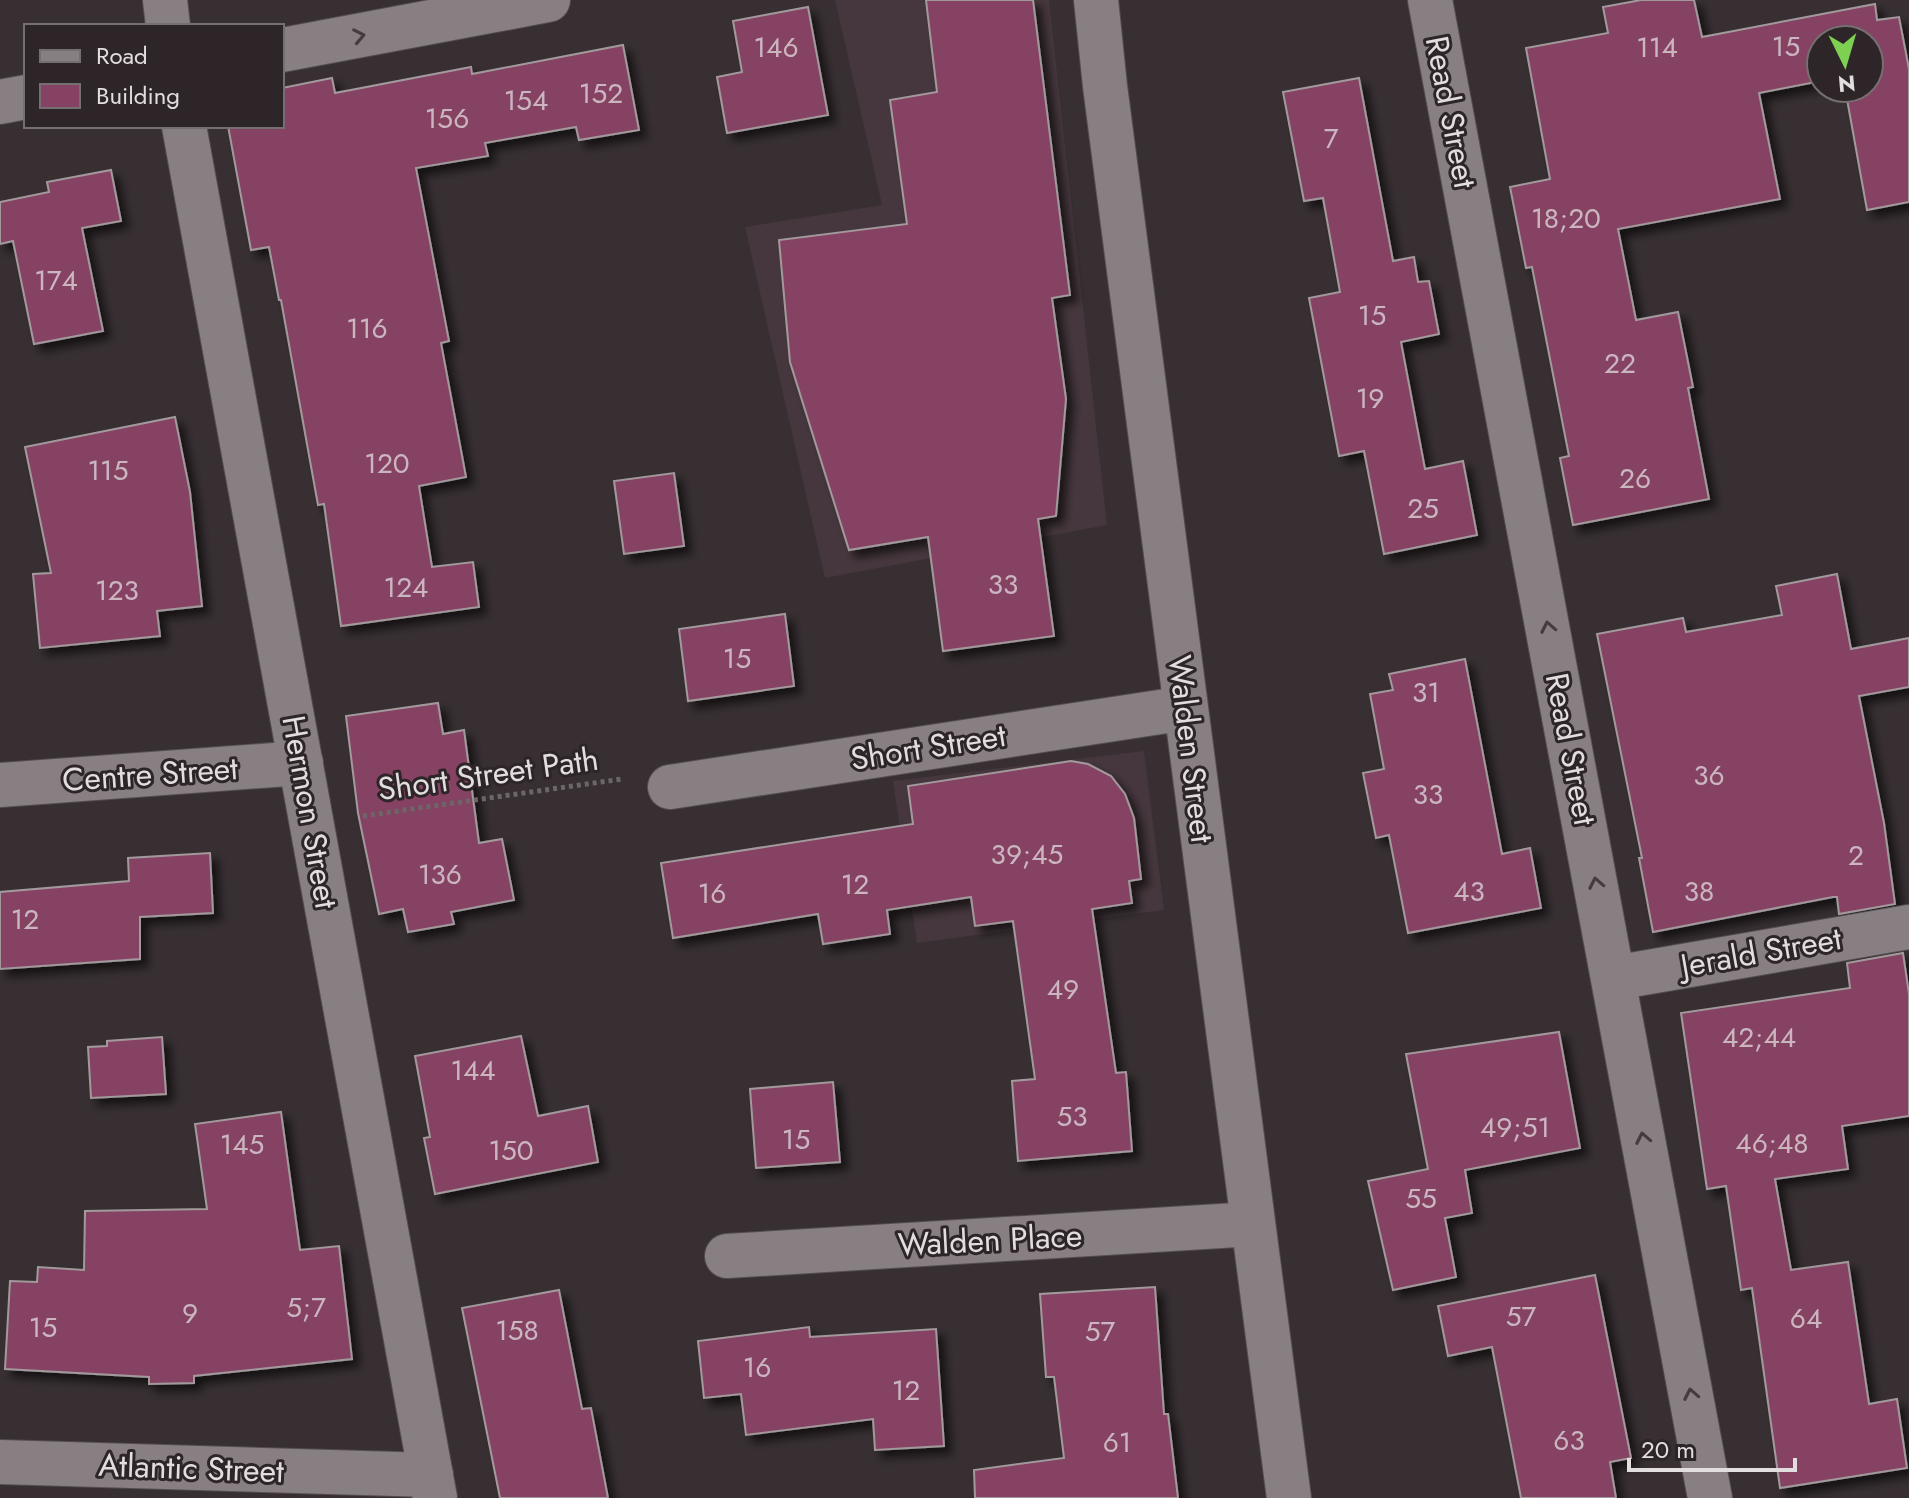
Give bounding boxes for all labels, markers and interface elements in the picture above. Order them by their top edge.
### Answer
legend [24,24,284,128]
north arrow [1805,24,1885,104]
house number: 15 [1772,26,1800,67]
house number: 146 [753,27,799,68]
house number: 114 [1636,27,1678,68]
one-way arrow [352,28,365,45]
street label: Read Street [1414,32,1488,192]
text: Road [96,38,148,73]
text: N [1837,67,1857,101]
house number: 152 [579,73,623,114]
text: Building [96,78,180,113]
house number: 154 [504,80,548,121]
house number: 156 [425,98,469,139]
house number: 7 [1324,118,1339,159]
house number: 18;20 [1531,198,1601,239]
house number: 174 [34,260,78,301]
house number: 15 [1358,295,1386,336]
house number: 116 [346,308,388,349]
house number: 22 [1604,343,1636,384]
house number: 19 [1356,378,1384,419]
house number: 120 [364,443,410,484]
house number: 115 [88,450,129,491]
house number: 26 [1619,458,1651,499]
house number: 25 [1407,488,1439,529]
house number: 33 [988,564,1018,605]
house number: 124 [384,567,428,608]
house number: 123 [95,570,139,611]
one-way arrow [1540,620,1557,634]
house number: 15 [723,638,751,679]
street label: Walden Street [1157,653,1225,846]
street label: Read Street [1534,669,1608,829]
house number: 31 [1412,672,1440,713]
street label: Hermon Street [270,712,350,913]
street label: Short Street [847,712,1009,782]
street label: Short Street Path [375,736,601,812]
street label: Centre Street [61,745,240,803]
house number: 36 [1693,755,1725,796]
house number: 33 [1413,774,1443,815]
house number: 39;45 [991,834,1063,875]
house number: 2 [1848,835,1864,876]
house number: 136 [418,854,462,895]
house number: 12 [841,864,869,905]
house number: 43 [1453,871,1485,912]
house number: 38 [1684,871,1714,912]
house number: 16 [698,873,726,914]
one-way arrow [1588,876,1605,889]
house number: 12 [11,899,39,940]
street label: Jerald Street [1673,915,1845,989]
house number: 49 [1047,969,1079,1010]
house number: 42;44 [1722,1017,1796,1058]
house number: 144 [450,1050,496,1091]
house number: 53 [1056,1096,1088,1137]
house number: 49;51 [1480,1107,1550,1148]
house number: 15 [782,1119,810,1160]
house number: 46;48 [1735,1123,1809,1164]
house number: 145 [220,1124,264,1165]
house number: 150 [488,1130,534,1171]
one-way arrow [1636,1131,1653,1145]
house number: 55 [1405,1178,1437,1219]
street label: Walden Place [897,1212,1083,1268]
house number: 5;7 [286,1287,326,1328]
house number: 9 [182,1293,198,1334]
house number: 57 [1506,1296,1537,1337]
house number: 64 [1790,1298,1822,1339]
house number: 15 [29,1307,57,1348]
house number: 158 [495,1310,539,1351]
house number: 57 [1085,1311,1116,1352]
house number: 16 [743,1347,771,1388]
house number: 12 [892,1370,920,1411]
one-way arrow [1683,1387,1700,1401]
house number: 63 [1553,1420,1585,1461]
house number: 61 [1103,1422,1131,1463]
scale bar [1629,1422,1795,1472]
text: 20 m [1641,1432,1695,1467]
street label: Atlantic Street [97,1442,285,1494]

